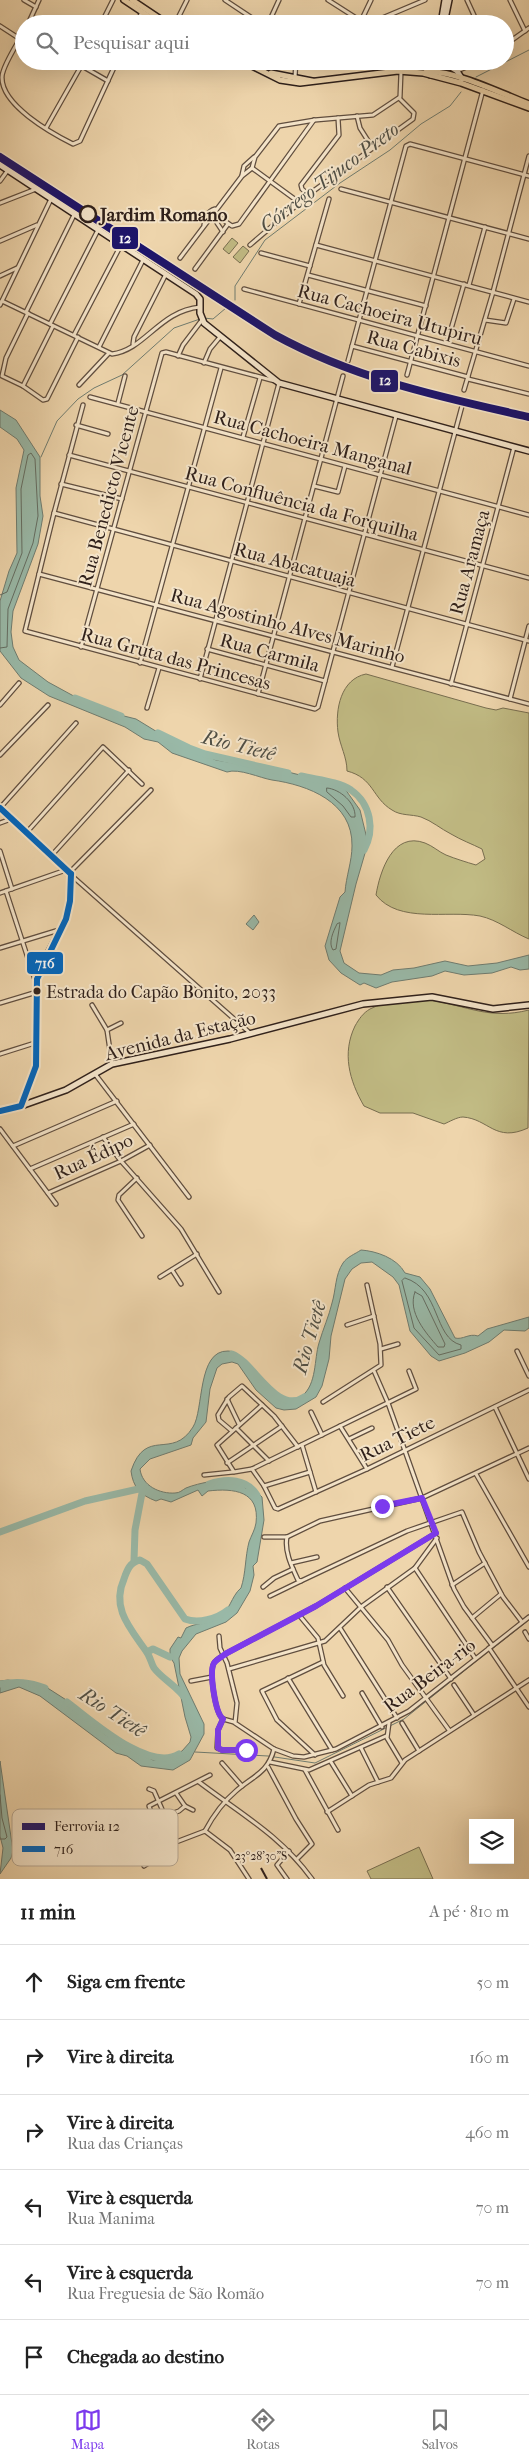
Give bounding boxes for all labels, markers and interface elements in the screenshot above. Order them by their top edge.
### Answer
search box [15,15,514,70]
icon: search [33,29,61,57]
text: Pesquisar aqui [73,32,190,54]
water label: Córrego Tijuco Preto [255,118,404,237]
place label: Jardim Romano [98,204,228,226]
marker: Jardim Romano [79,205,97,223]
line badge: 12 [111,226,139,250]
text: 12 [119,230,131,247]
street label: Rua Cachoeira Utupiru [295,280,485,350]
street label: Rua Cabixis [364,326,463,372]
line badge: 12 [370,369,399,393]
text: 12 [379,372,391,389]
street label: Rua Benedicto Vicente [74,403,144,589]
street label: Rua Cachoeira Manganal [211,406,414,480]
street label: Rua Confluência da Forquilha [183,462,421,546]
street label: Rua Aramaça [445,507,495,617]
street label: Rua Abacatuaja [231,538,358,592]
street label: Rua Agostinho Alves Marinho [168,584,408,668]
street label: Rua Gruta das Princesas [78,623,273,695]
street label: Rua Carmila [218,629,322,677]
water label: Rio Tietê [198,725,279,766]
line badge: 716 [26,951,64,975]
text: 716 [34,955,55,972]
place label: Estrada do Capão Bonito, 2033 [46,982,276,1003]
marker: Estrada do Capão Bonito, 2033 [32,986,42,996]
street label: Avenida da Estação [102,1007,258,1066]
street label: Rua Édipo [50,1129,137,1185]
water label: Rio Tietê [288,1297,331,1378]
street label: Rua Tiete [356,1411,438,1466]
route end [371,1495,394,1518]
street label: Rua Beira-rio [379,1634,480,1718]
water label: Rio Tietê [74,1681,151,1743]
route start [235,1739,258,1762]
legend [12,1809,178,1866]
text: Ferrovia 12 [54,1818,120,1835]
map controls [469,1819,514,1864]
button: layers [469,1819,514,1864]
text: 716 [54,1841,74,1858]
text: 23°28'30"S [235,1849,287,1863]
text: 11 min [20,1900,75,1924]
text: A pé · 810 m [429,1902,509,1921]
icon: ahead [20,1968,48,1996]
text: Siga em frente [67,1971,185,1993]
text: 50 m [477,1973,509,1992]
icon: right [20,2043,48,2071]
text: Vire à direita [67,2046,174,2068]
text: 160 m [469,2048,509,2067]
text: Vire à direita [67,2112,174,2134]
icon: right [20,2118,48,2146]
text: 460 m [465,2123,509,2142]
text: Rua das Crianças [67,2134,183,2153]
text: Vire à esquerda [67,2187,193,2209]
icon: left [20,2193,48,2221]
text: 70 m [476,2198,509,2217]
text: Rua Manima [67,2209,155,2228]
text: Vire à esquerda [67,2262,193,2284]
icon: left [20,2268,48,2296]
text: 70 m [476,2273,509,2292]
text: Rua Freguesia de São Romão [67,2284,264,2303]
icon: arrive [20,2343,48,2371]
text: Chegada ao destino [67,2346,224,2368]
tab: Mapa [71,2406,104,2453]
tab: Rotas [246,2406,280,2453]
tab: Salvos [422,2406,458,2453]

